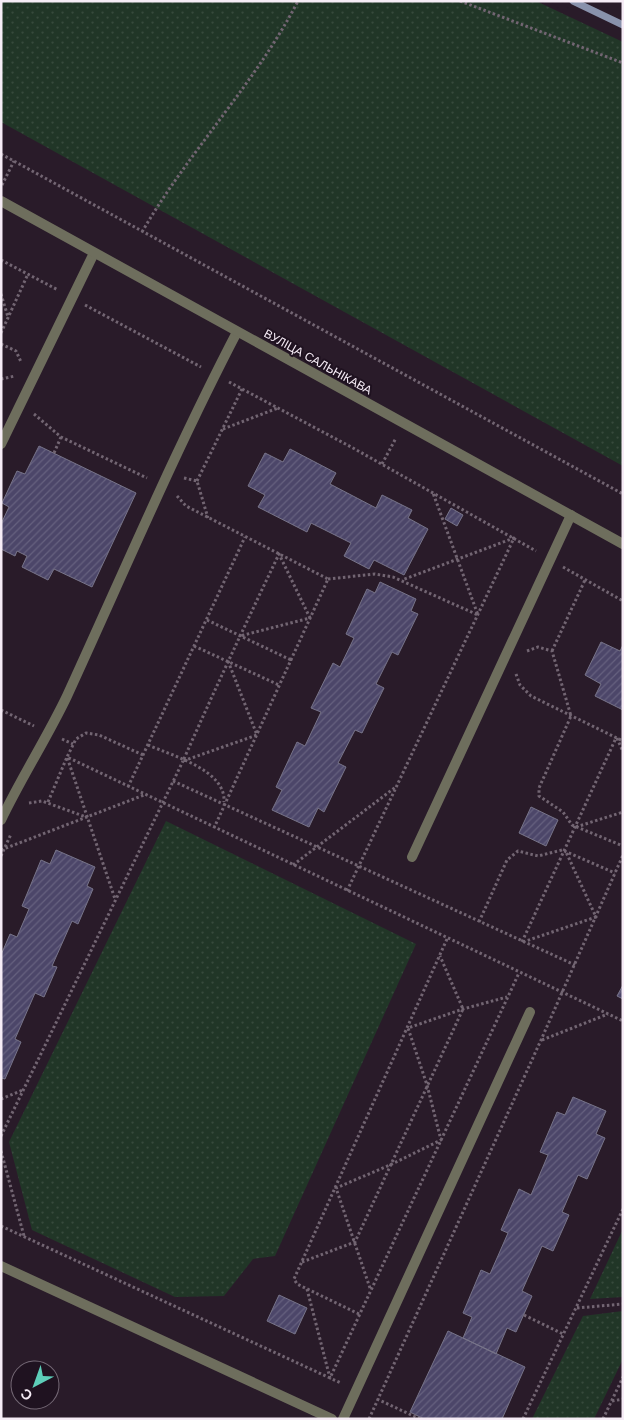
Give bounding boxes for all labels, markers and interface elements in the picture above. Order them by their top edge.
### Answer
street label: ВУЛІЦА САЛЬНІКАВА [262,326,374,398]
north arrow [10,1360,60,1410]
text: С [17,1385,36,1404]

